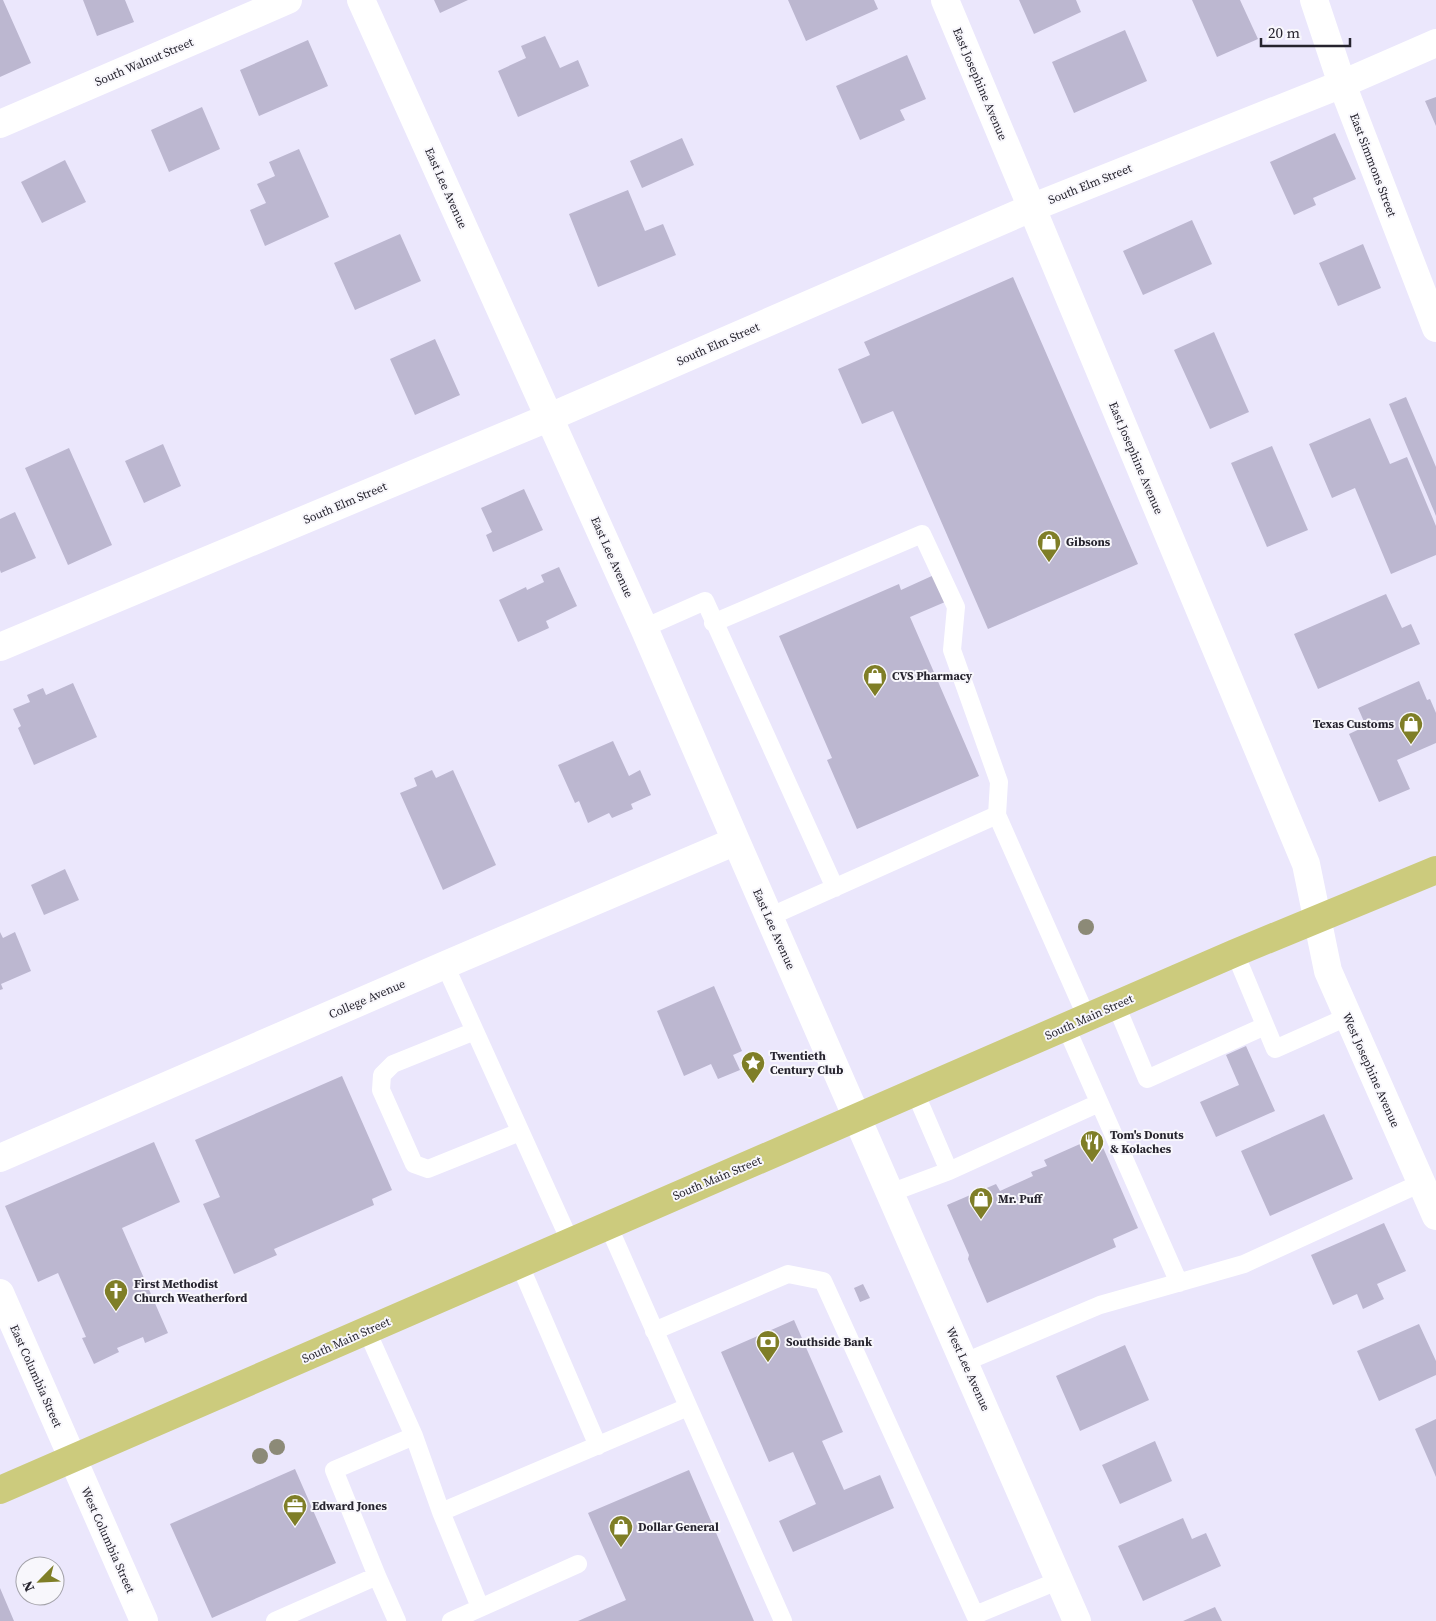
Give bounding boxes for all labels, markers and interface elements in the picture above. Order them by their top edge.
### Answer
scale bar [1261,15,1350,47]
text: 20 m [1268,22,1300,43]
street label: East Josephine Avenue [949,25,1011,143]
street label: South Walnut Street [92,34,196,90]
street label: East Simmons Street [1346,111,1400,219]
street label: East Lee Avenue [421,145,471,231]
street label: South Elm Street [1046,160,1134,208]
street label: South Elm Street [674,319,762,369]
street label: East Josephine Avenue [1105,399,1167,517]
street label: South Elm Street [301,478,389,528]
street label: East Lee Avenue [587,514,637,600]
shop icon: Gibsons [1036,529,1062,563]
place label: Gibsons [1066,534,1111,550]
shop icon: CVS Pharmacy [862,663,888,697]
place label: CVS Pharmacy [892,668,973,684]
shop icon: Texas Customs [1398,711,1424,745]
place label: Texas Customs [1313,716,1395,732]
street label: East Lee Avenue [749,886,799,972]
street label: College Avenue [326,976,408,1022]
street label: South Main Street [1042,990,1136,1044]
street label: West Josephine Avenue [1338,1010,1404,1130]
place label: Twentieth Century Club [770,1048,843,1078]
place icon: Twentieth Century Club [740,1050,766,1084]
place label: Tom's Donuts & Kolaches [1110,1127,1184,1157]
restaurant icon: Tom's Donuts & Kolaches [1079,1129,1105,1163]
street label: South Main Street [670,1152,764,1204]
shop icon: Mr. Puff [968,1186,994,1220]
place label: Mr. Puff [998,1191,1044,1207]
place label: First Methodist Church Weatherford [134,1276,247,1306]
church icon: First Methodist Church Weatherford [103,1278,129,1312]
street label: South Main Street [299,1313,393,1367]
street label: East Columbia Street [6,1322,66,1430]
street label: West Lee Avenue [942,1324,994,1414]
bank icon: Southside Bank [755,1329,781,1363]
place label: Southside Bank [786,1334,873,1350]
street label: West Columbia Street [77,1484,139,1596]
office icon: Edward Jones [282,1493,308,1527]
place label: Edward Jones [312,1498,387,1514]
shop icon: Dollar General [608,1514,634,1548]
place label: Dollar General [638,1519,719,1535]
north arrow [15,1556,65,1606]
text: N [17,1578,39,1595]

